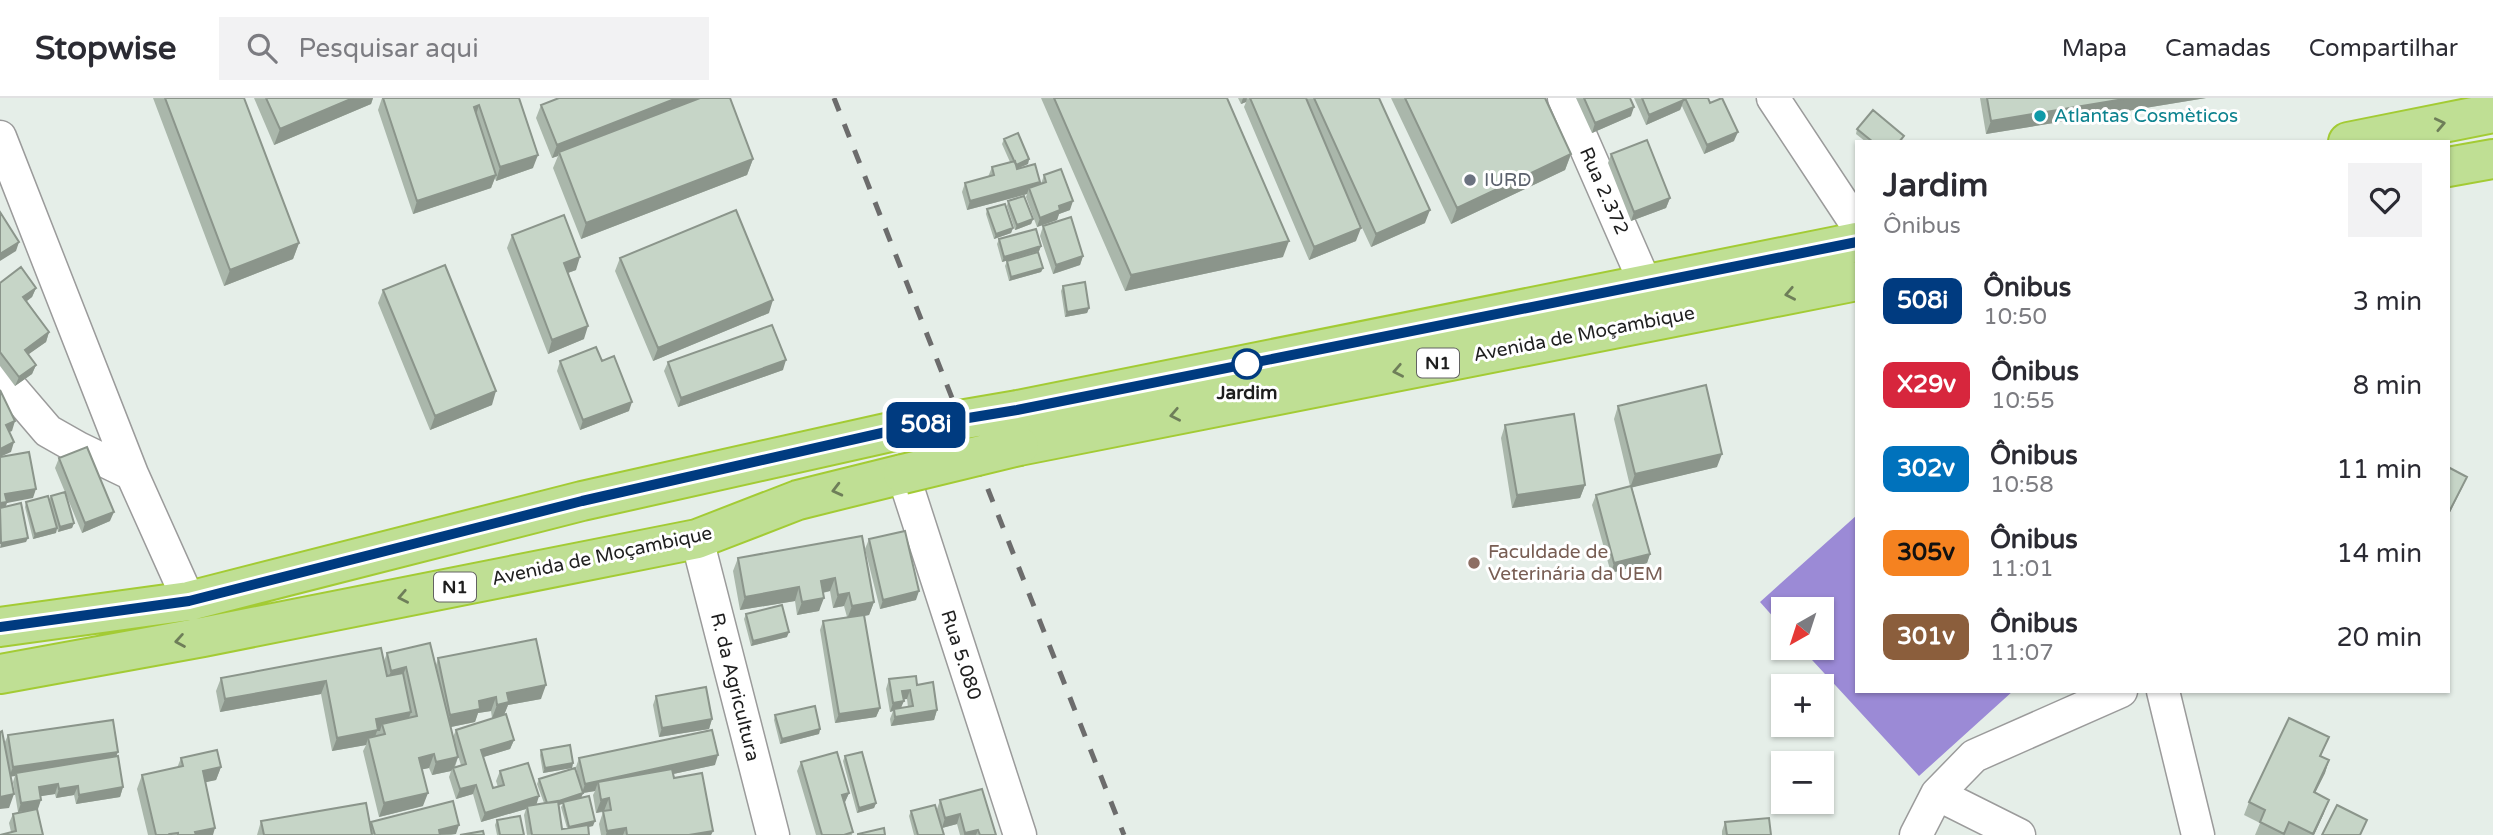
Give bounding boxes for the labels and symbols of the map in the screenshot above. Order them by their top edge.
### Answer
place label: Atlantas Cosmèticos [2054,105,2238,127]
marker: Atlantas Cosmèticos [2032,108,2048,124]
one-way arrow [2434,117,2446,132]
street label: Rua 2.372 [1575,144,1633,238]
place label: IURD [1484,169,1532,191]
marker: IURD [1462,172,1478,188]
one-way arrow [1784,286,1796,301]
street label: Avenida de Moçambique [1472,302,1696,366]
road number: N1 [1417,348,1459,377]
marker: Jardim [1232,349,1262,379]
one-way arrow [1392,363,1404,378]
place label: Jardim [1216,382,1277,404]
line badge: 508i [877,402,975,448]
one-way arrow [1169,407,1181,422]
one-way arrow [831,482,843,496]
street label: Avenida de Moçambique [490,522,714,590]
place label: Faculdade de Veterinária da UEM [1488,541,1663,585]
marker: Faculdade de Veterinária da UEM [1466,555,1482,571]
road number: N1 [434,573,476,602]
one-way arrow [397,589,409,604]
north arrow [1771,597,1834,660]
street label: Rua 5.080 [936,607,986,703]
street label: R. da Agricultura [706,611,764,763]
one-way arrow [174,633,186,648]

